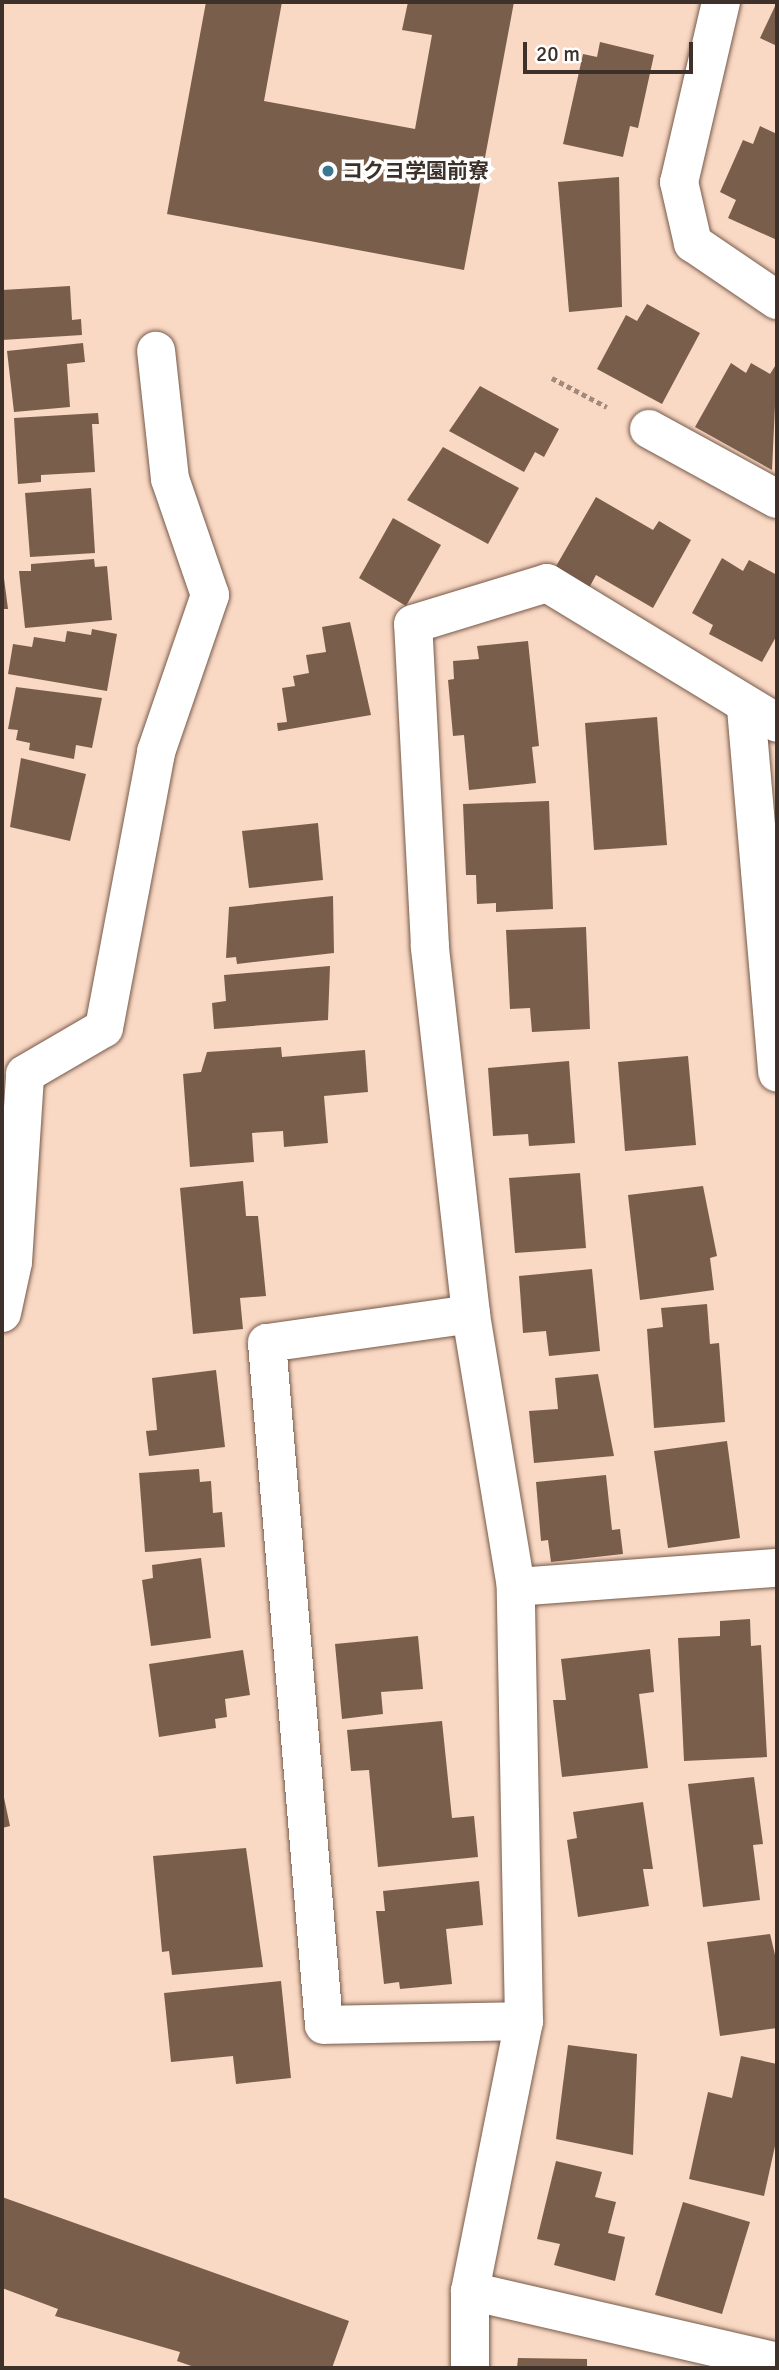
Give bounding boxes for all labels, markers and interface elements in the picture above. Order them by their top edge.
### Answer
scale bar [527,28,697,72]
text: 20 m [536,41,580,67]
place label: コクヨ学園前寮 [342,158,489,184]
marker: コクヨ学園前寮 [320,163,336,179]

